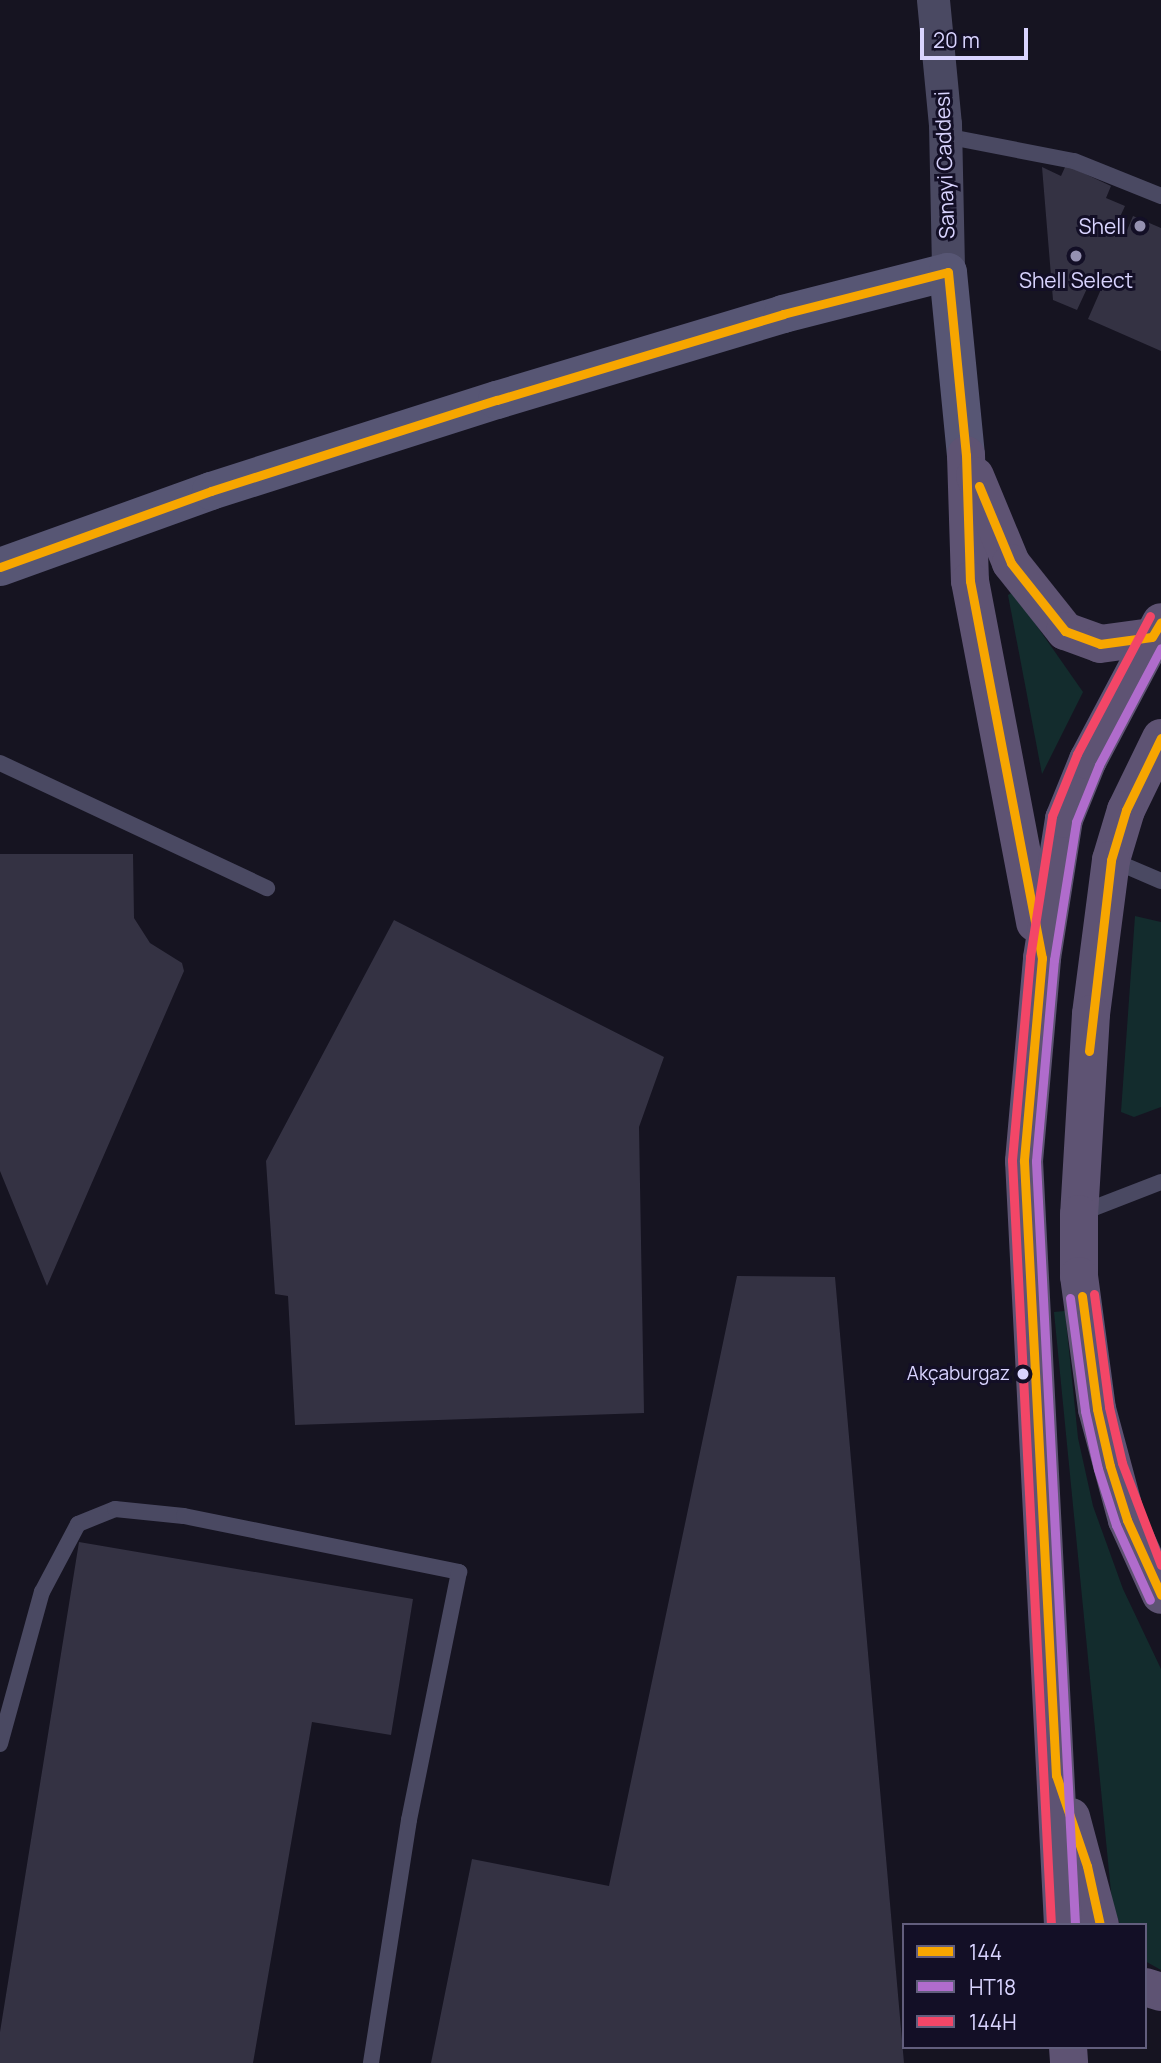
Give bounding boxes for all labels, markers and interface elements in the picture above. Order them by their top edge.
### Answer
scale bar [923,14,1032,58]
text: 20 m [933,26,980,54]
street label: Sanayi Caddesi [929,91,959,239]
place label: Shell [1078,213,1126,239]
marker: Shell [1132,218,1148,234]
marker: Shell Select [1068,248,1084,264]
place label: Shell Select [1019,267,1133,293]
place label: Akçaburgaz [907,1363,1010,1385]
marker: Akçaburgaz [1016,1367,1030,1381]
legend [902,1923,1147,2049]
text: 144 [969,1938,1002,1966]
text: HT18 [969,1973,1016,2001]
text: 144H [969,2008,1017,2036]

